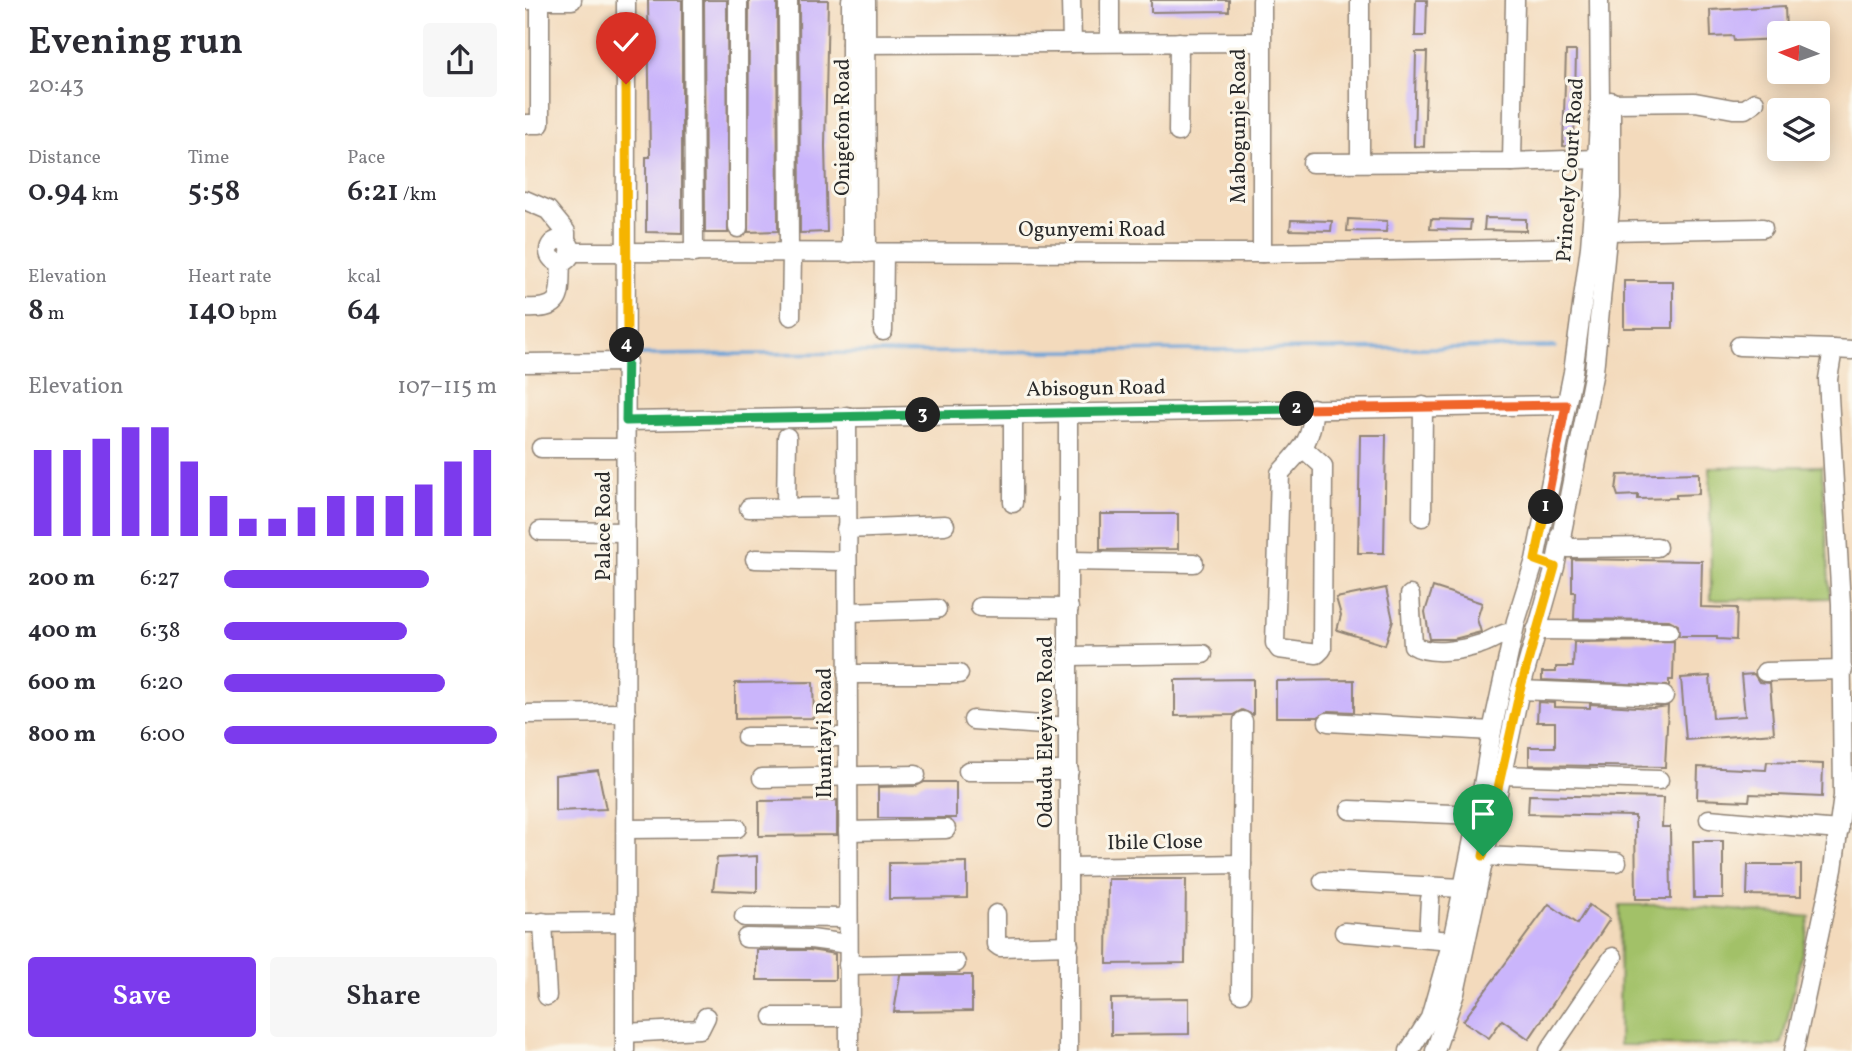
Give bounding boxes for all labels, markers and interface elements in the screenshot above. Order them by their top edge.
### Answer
pin [596,12.0,656,84]
text: Evening run [28,17,243,70]
north arrow [1767,21,1831,84]
map controls [1767,21,1830,161]
button: share [423,23,497,97]
icon: check [607,23,645,61]
street label: Mabogunje Road [1225,48,1254,204]
street label: Onigefon Road [829,58,858,196]
text: 20:43 [28,70,84,102]
street label: Princely Court Road [1550,77,1592,263]
button: layers [1767,98,1830,161]
text: Distance [28,145,101,171]
text: Time [188,145,229,171]
text: Pace [347,145,385,171]
text: 0.94 [28,171,88,213]
text: 5:58 [188,171,240,213]
text: 6:21 [347,171,399,213]
text: km [88,182,119,208]
text: /km [399,182,437,208]
street label: Ogunyemi Road [1018,216,1166,245]
text: Elevation [28,264,107,290]
text: Heart rate [188,264,272,290]
text: kcal [347,264,381,290]
text: 8 [28,290,44,332]
text: 140 [188,290,235,332]
text: 64 [347,290,381,332]
text: m [44,301,65,327]
text: bpm [235,301,277,327]
pin: 4 [609,328,644,362]
text: 4 [621,331,632,357]
text: Elevation [28,371,124,403]
text: 107–115 m [397,371,497,403]
street label: Abisogun Road [1026,373,1166,405]
pin: 2 [1279,392,1315,426]
text: 2 [1292,395,1301,421]
pin: 3 [905,398,941,432]
text: 3 [918,401,927,427]
street label: Palace Road [590,471,619,581]
pin: 1 [1529,490,1563,524]
text: 1 [1542,493,1549,519]
text: 200 m [28,563,95,595]
text: 6:27 [140,563,180,595]
text: 400 m [28,615,97,647]
text: 6:38 [140,615,181,647]
street label: Odudu Eleyiwo Road [1032,636,1061,828]
text: 600 m [28,667,96,699]
text: 6:20 [140,667,183,699]
street label: Ihuntayi Road [811,668,840,798]
text: 800 m [28,719,96,751]
text: 6:00 [140,719,185,751]
pin [1453,784,1513,856]
icon: arrive [1464,795,1502,833]
street label: Ibile Close [1107,828,1203,858]
button: Save [28,957,256,1037]
button: Share [270,957,497,1037]

